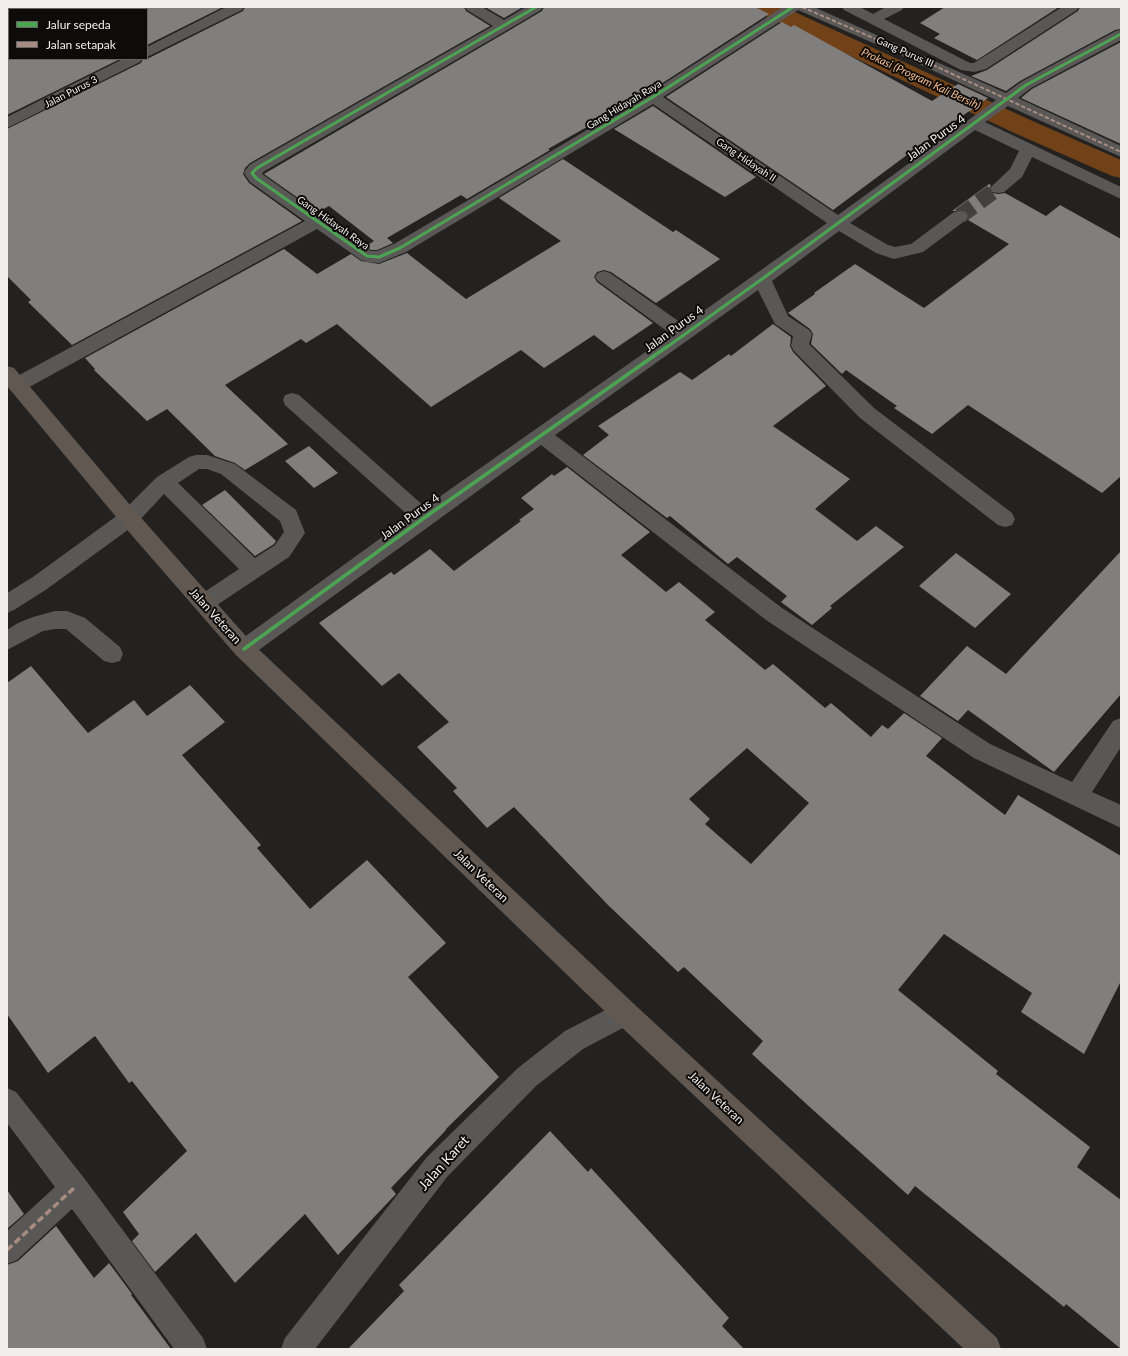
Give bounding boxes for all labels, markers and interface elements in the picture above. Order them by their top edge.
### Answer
legend [8,8,148,60]
text: Jalur sepeda [46,17,111,32]
street label: Gang Purus III [874,34,936,70]
text: Jalan setapak [46,37,116,52]
water label: Prokasi (Program Kali Bersih) [859,46,983,112]
street label: Jalan Purus 3 [42,74,100,110]
street label: Gang Hidayah Raya [584,78,664,132]
street label: Jalan Purus 4 [904,112,968,164]
street label: Gang Hidayah II [714,136,778,184]
street label: Gang Hidayah Raya [295,194,371,252]
street label: Jalan Purus 4 [642,303,706,355]
street label: Jalan Purus 4 [378,491,442,543]
street label: Jalan Veteran [186,585,244,647]
street label: Jalan Veteran [451,846,511,906]
street label: Jalan Veteran [685,1069,747,1127]
street label: Jalan Karet [415,1132,473,1194]

